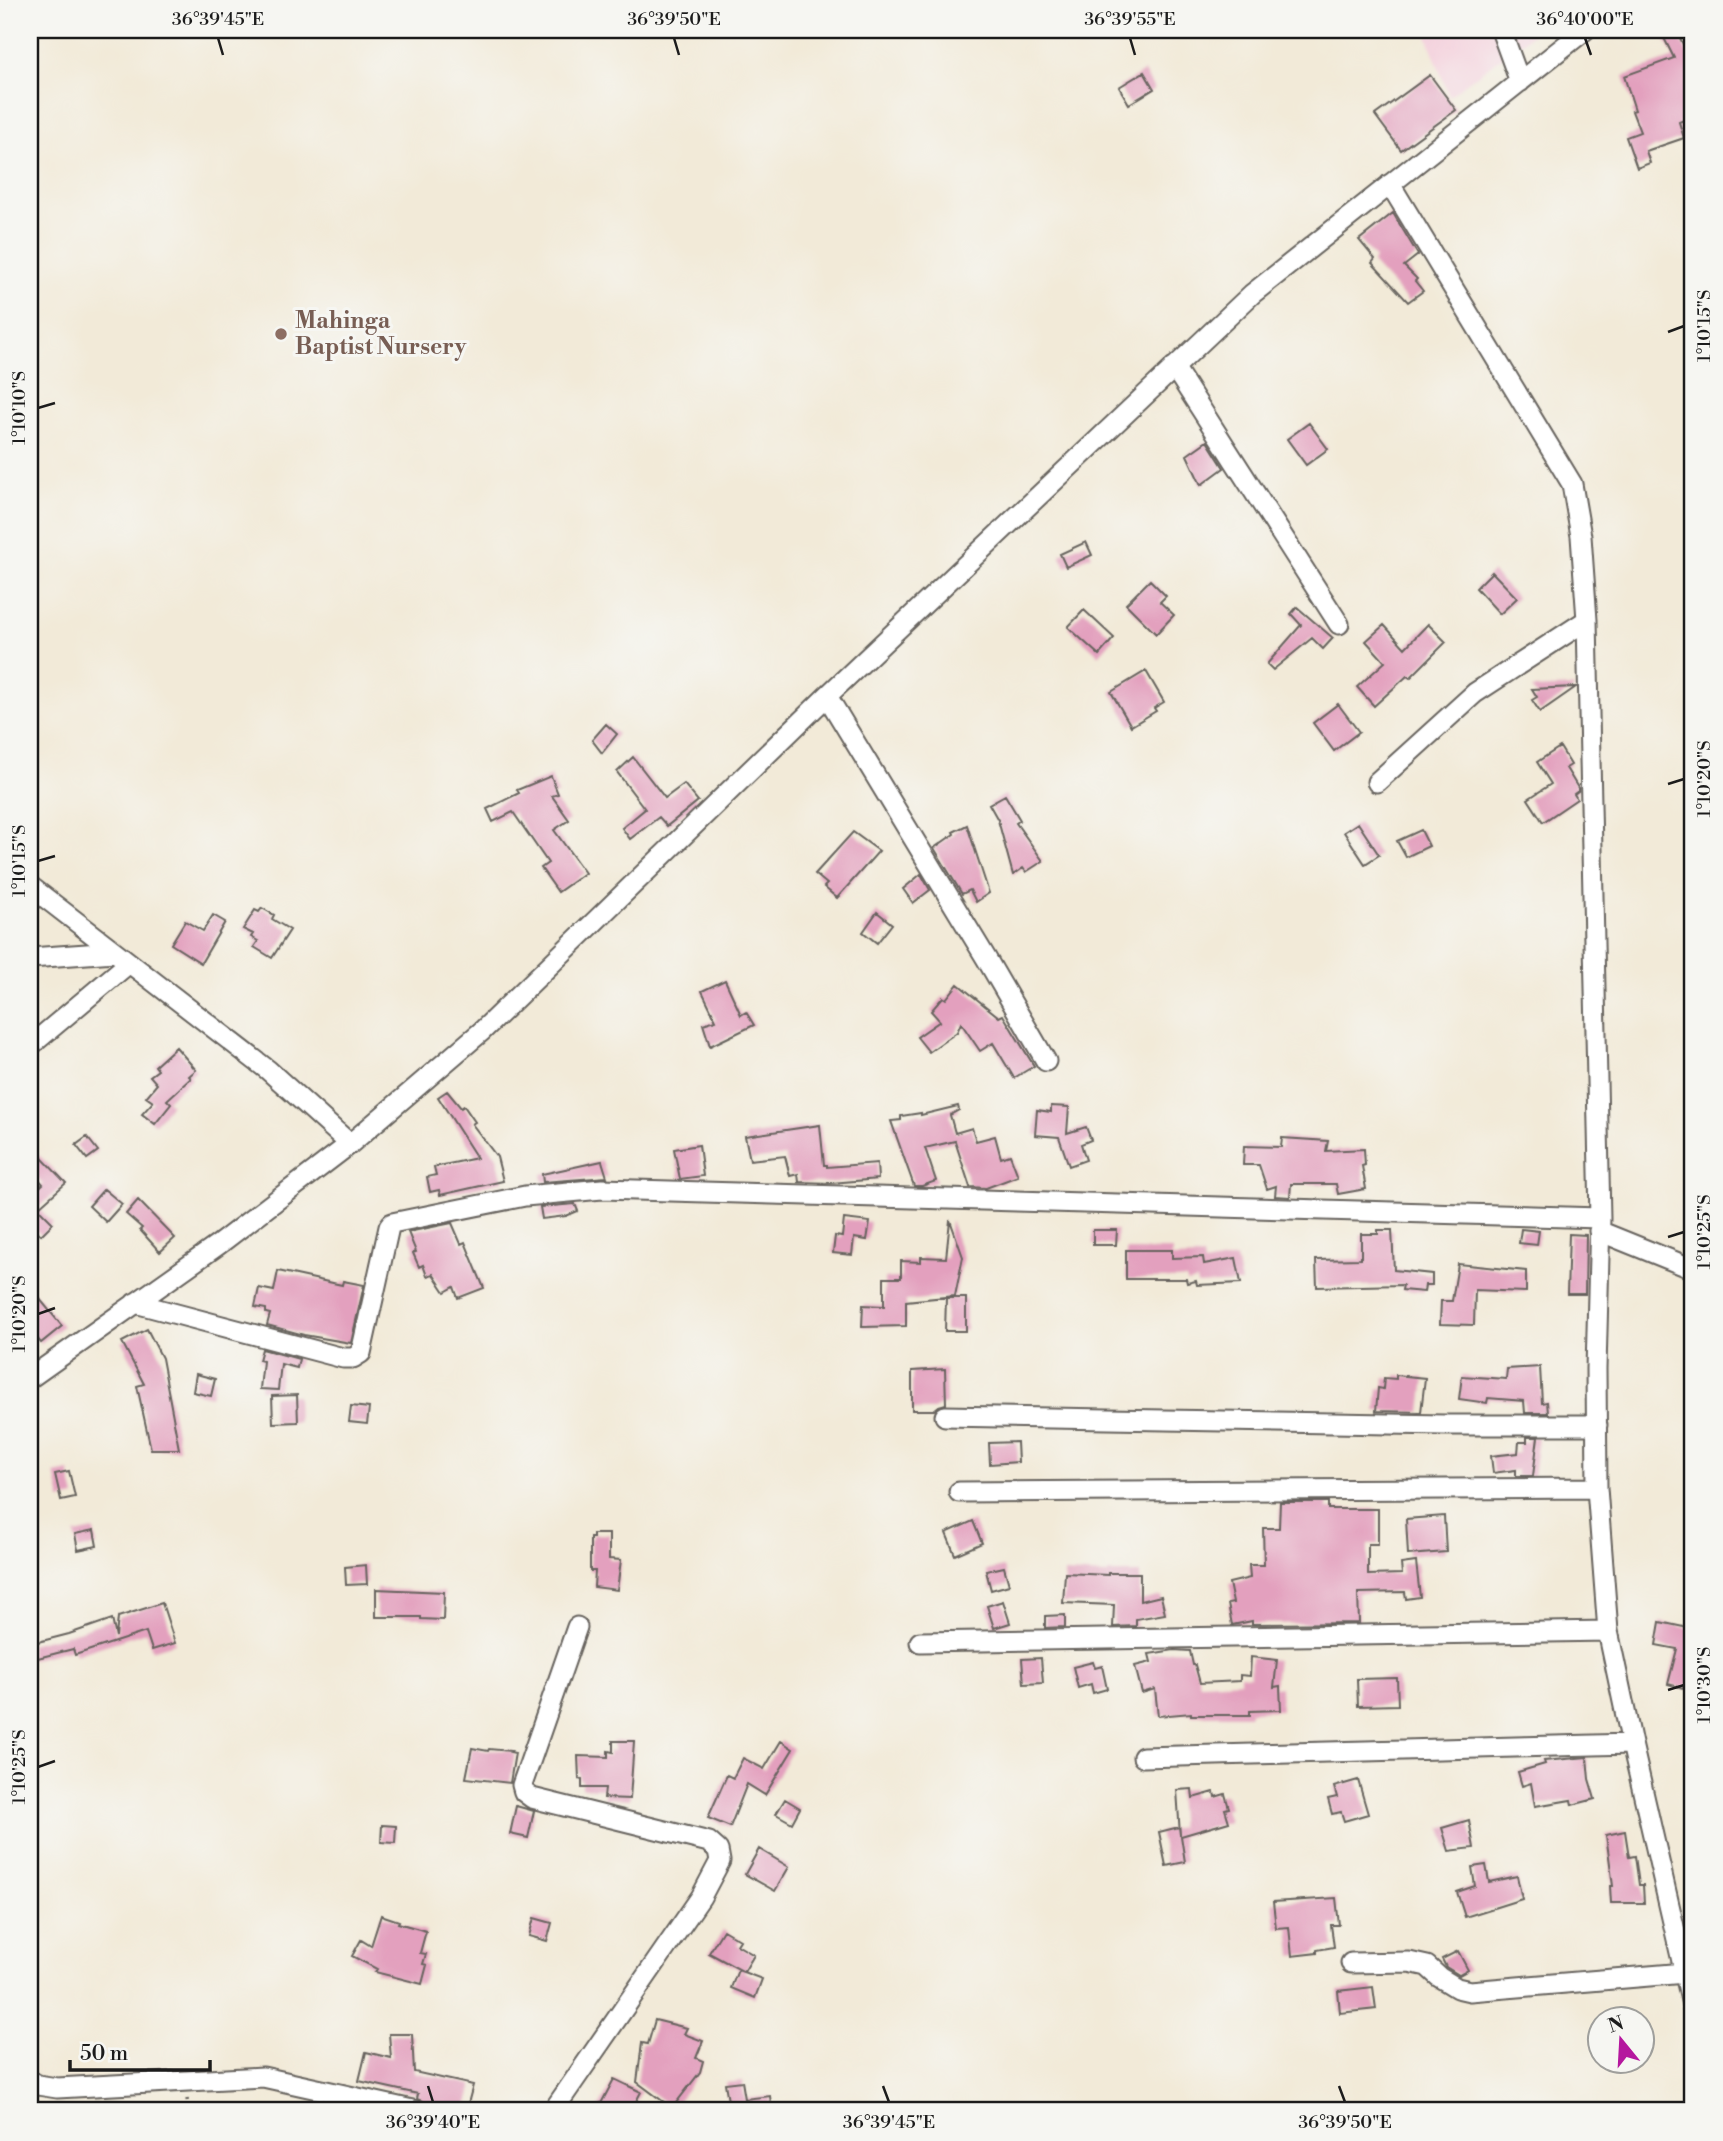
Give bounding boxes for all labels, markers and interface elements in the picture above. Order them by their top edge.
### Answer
text: 36°39'45"E [172,8,264,31]
text: 36°39'50"E [627,8,721,31]
text: 36°39'55"E [1084,8,1176,31]
text: 36°40'00"E [1536,8,1634,31]
text: 1°10'15"S [1693,290,1716,362]
place label: Mahinga Baptist Nursery [295,307,467,361]
marker: Mahinga Baptist Nursery [273,326,289,342]
text: 1°10'10"S [8,371,31,445]
text: 1°10'20"S [1693,740,1716,818]
text: 1°10'15"S [8,825,31,897]
text: 1°10'25"S [1693,1194,1716,1270]
text: 1°10'20"S [8,1275,31,1353]
text: 1°10'30"S [1693,1647,1716,1723]
text: 1°10'25"S [8,1729,31,1805]
north arrow [1586,2004,1656,2074]
text: N [1605,2011,1627,2039]
scale bar [70,2029,210,2073]
text: 50 m [80,2041,128,2067]
text: 36°39'40"E [386,2111,480,2134]
text: 36°39'45"E [843,2111,935,2134]
text: 36°39'50"E [1298,2111,1392,2134]

